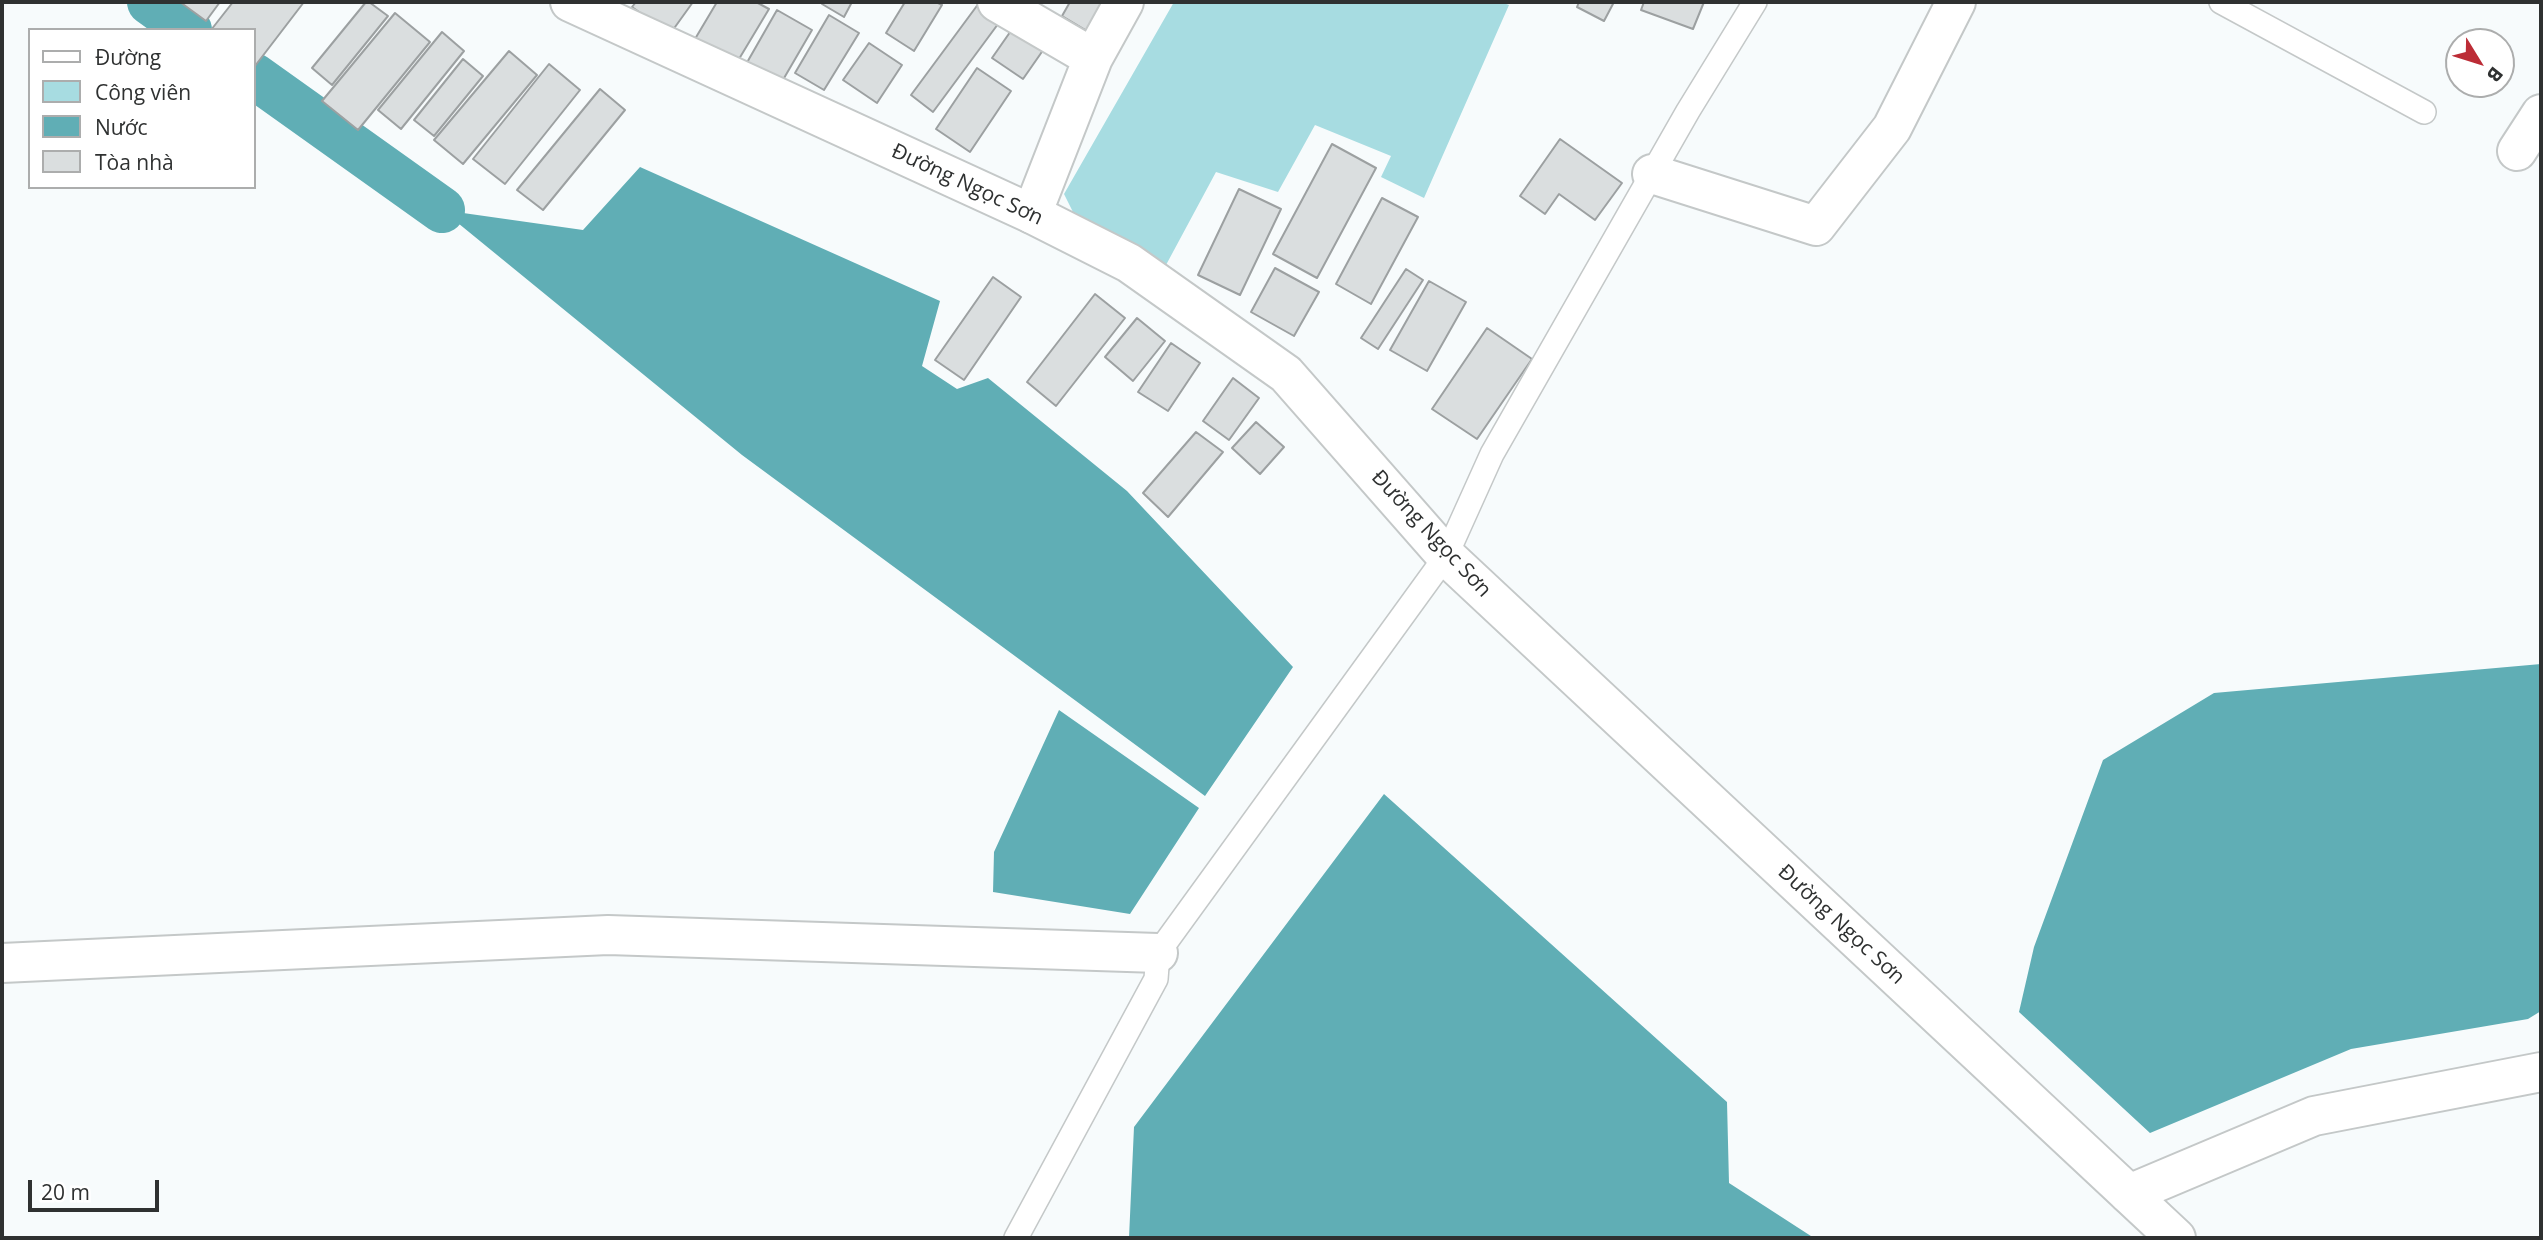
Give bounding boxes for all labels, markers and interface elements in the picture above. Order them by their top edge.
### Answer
legend [28,28,256,189]
north arrow [2445,28,2515,98]
text: Đường [95,43,161,71]
text: B [2481,62,2509,88]
text: Công viên [95,78,191,106]
text: Nước [95,113,148,141]
street label: Đường Ngọc Sơn [887,139,1047,231]
text: Tòa nhà [95,148,174,176]
street label: Đường Ngọc Sơn [1366,465,1496,603]
street label: Đường Ngọc Sơn [1772,860,1910,990]
scale bar [32,1166,163,1210]
text: 20 m [41,1178,90,1206]

